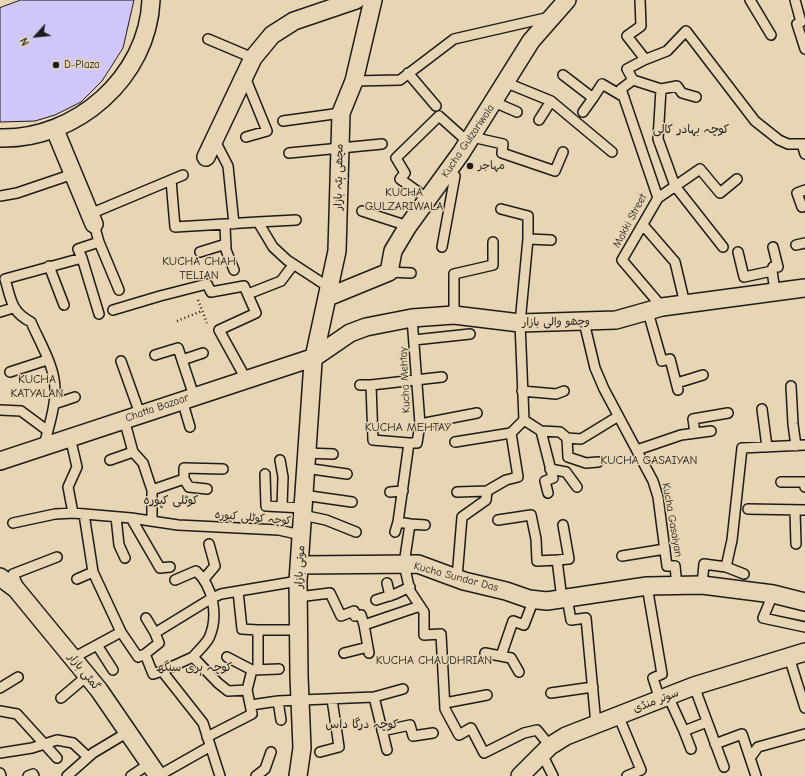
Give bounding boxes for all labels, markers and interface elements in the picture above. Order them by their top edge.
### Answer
north arrow [16,16,56,56]
text: N [17,36,32,48]
place label: D-Plaza [64,58,100,72]
marker: D-Plaza [51,60,61,70]
street label: Kucha Gulzariwala [439,102,497,180]
district label: کوچہ بہادر کالی [653,123,729,137]
street label: مچھی ہٹہ بازار [332,144,346,210]
place label: مہاجر [478,159,505,173]
marker: مہاجر [465,161,475,171]
district label: KUCHA GULZARIWALA [359,186,449,214]
street label: Makki Street [610,192,650,250]
district label: KUCHA CHAH TELIAN [157,255,241,283]
street label: وچھو والی بازار [522,315,590,329]
street label: Kucha Mehtay [397,347,413,413]
district label: KUCHA KATYALAN [7,373,67,401]
street label: Chatta Bazaar [123,391,191,425]
district label: KUCHA MEHTAY [359,421,457,435]
district label: KUCHA GASAIYAN [594,454,704,468]
street label: Kucha Gasaiyan [659,482,685,558]
district label: کوٹلی کپورہ [144,494,198,508]
street label: کوچہ کوٹلی کپورہ [214,508,292,528]
street label: موتی بازار [292,545,308,589]
street label: Kucha Sundar Das [412,559,500,595]
street label: گمٹی بازار [65,651,103,693]
district label: KUCHA CHAUDHRIAN [368,654,500,668]
district label: کوچہ ہری سنگھ [156,661,232,675]
street label: سوتر منڈی [631,686,681,716]
district label: کوچہ درگا داس [326,718,398,732]

